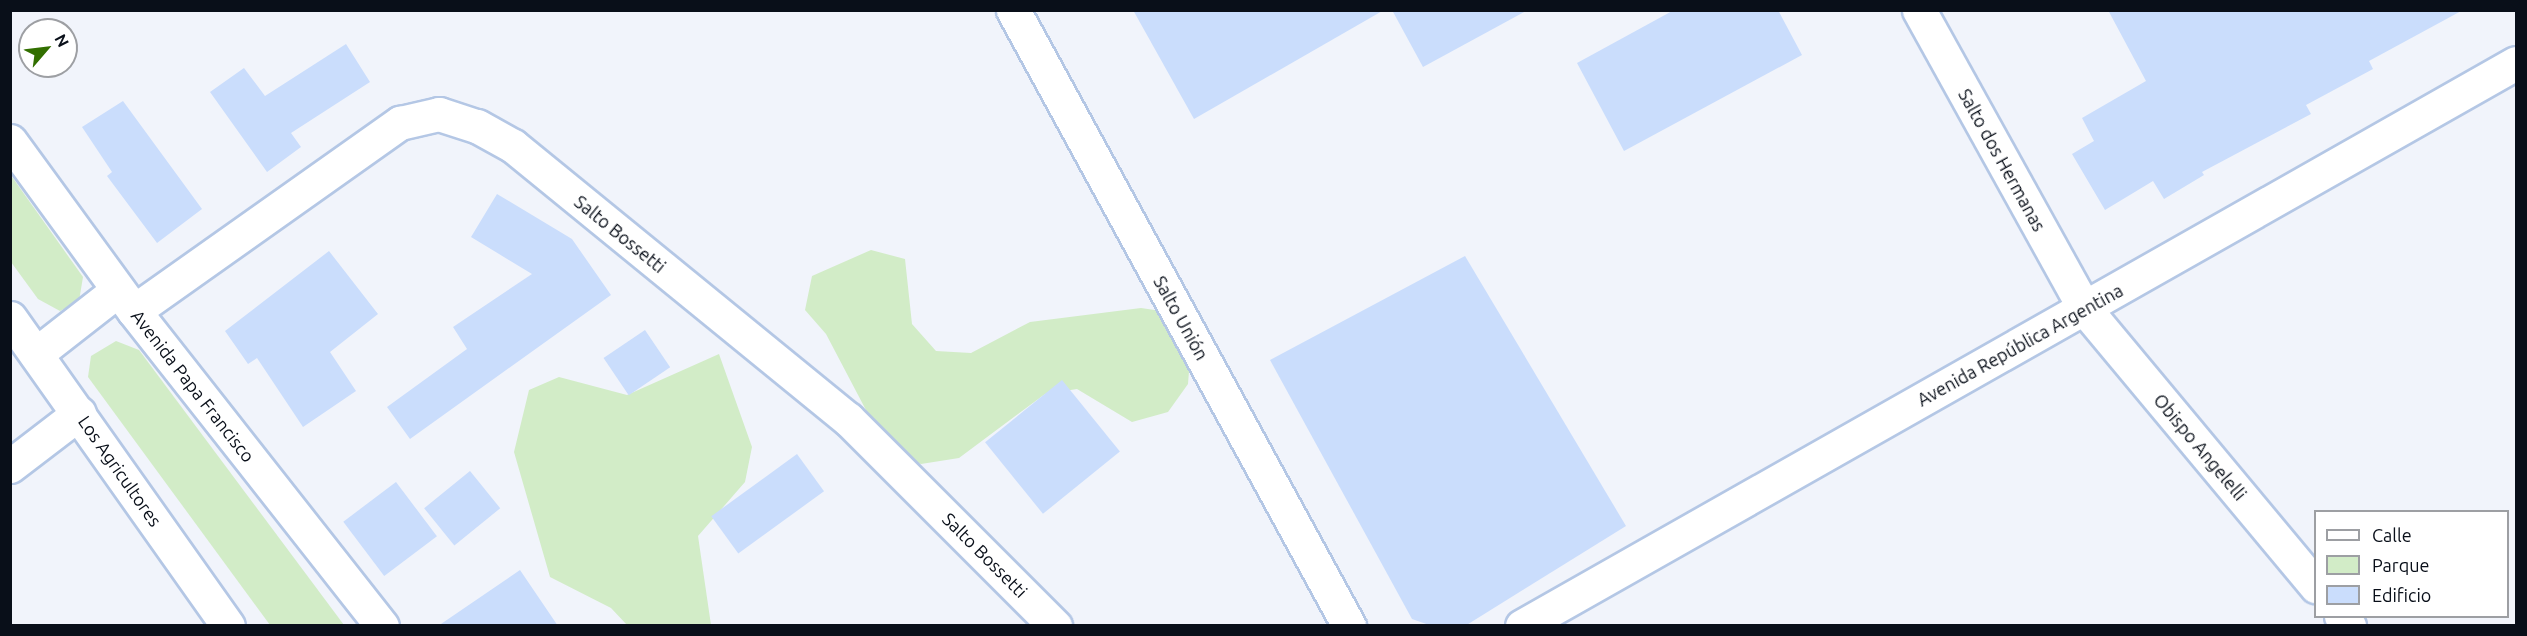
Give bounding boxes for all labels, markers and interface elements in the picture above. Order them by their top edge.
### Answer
north arrow [18,18,78,78]
text: N [51,31,73,50]
street label: Salto dos Hermanas [1954,85,2050,235]
street label: Salto Bossetti [570,191,670,277]
street label: Salto Unión [1149,272,1213,364]
street label: Avenida República Argentina [1913,279,2127,411]
street label: Avenida Papa Francisco [127,306,259,466]
street label: Obispo Angelelli [2149,389,2251,505]
street label: Los Agricultores [74,411,166,531]
street label: Salto Bossetti [938,508,1032,602]
legend [2314,510,2509,618]
text: Calle [2372,525,2412,545]
text: Parque [2372,555,2429,575]
text: Edificio [2372,585,2431,605]

